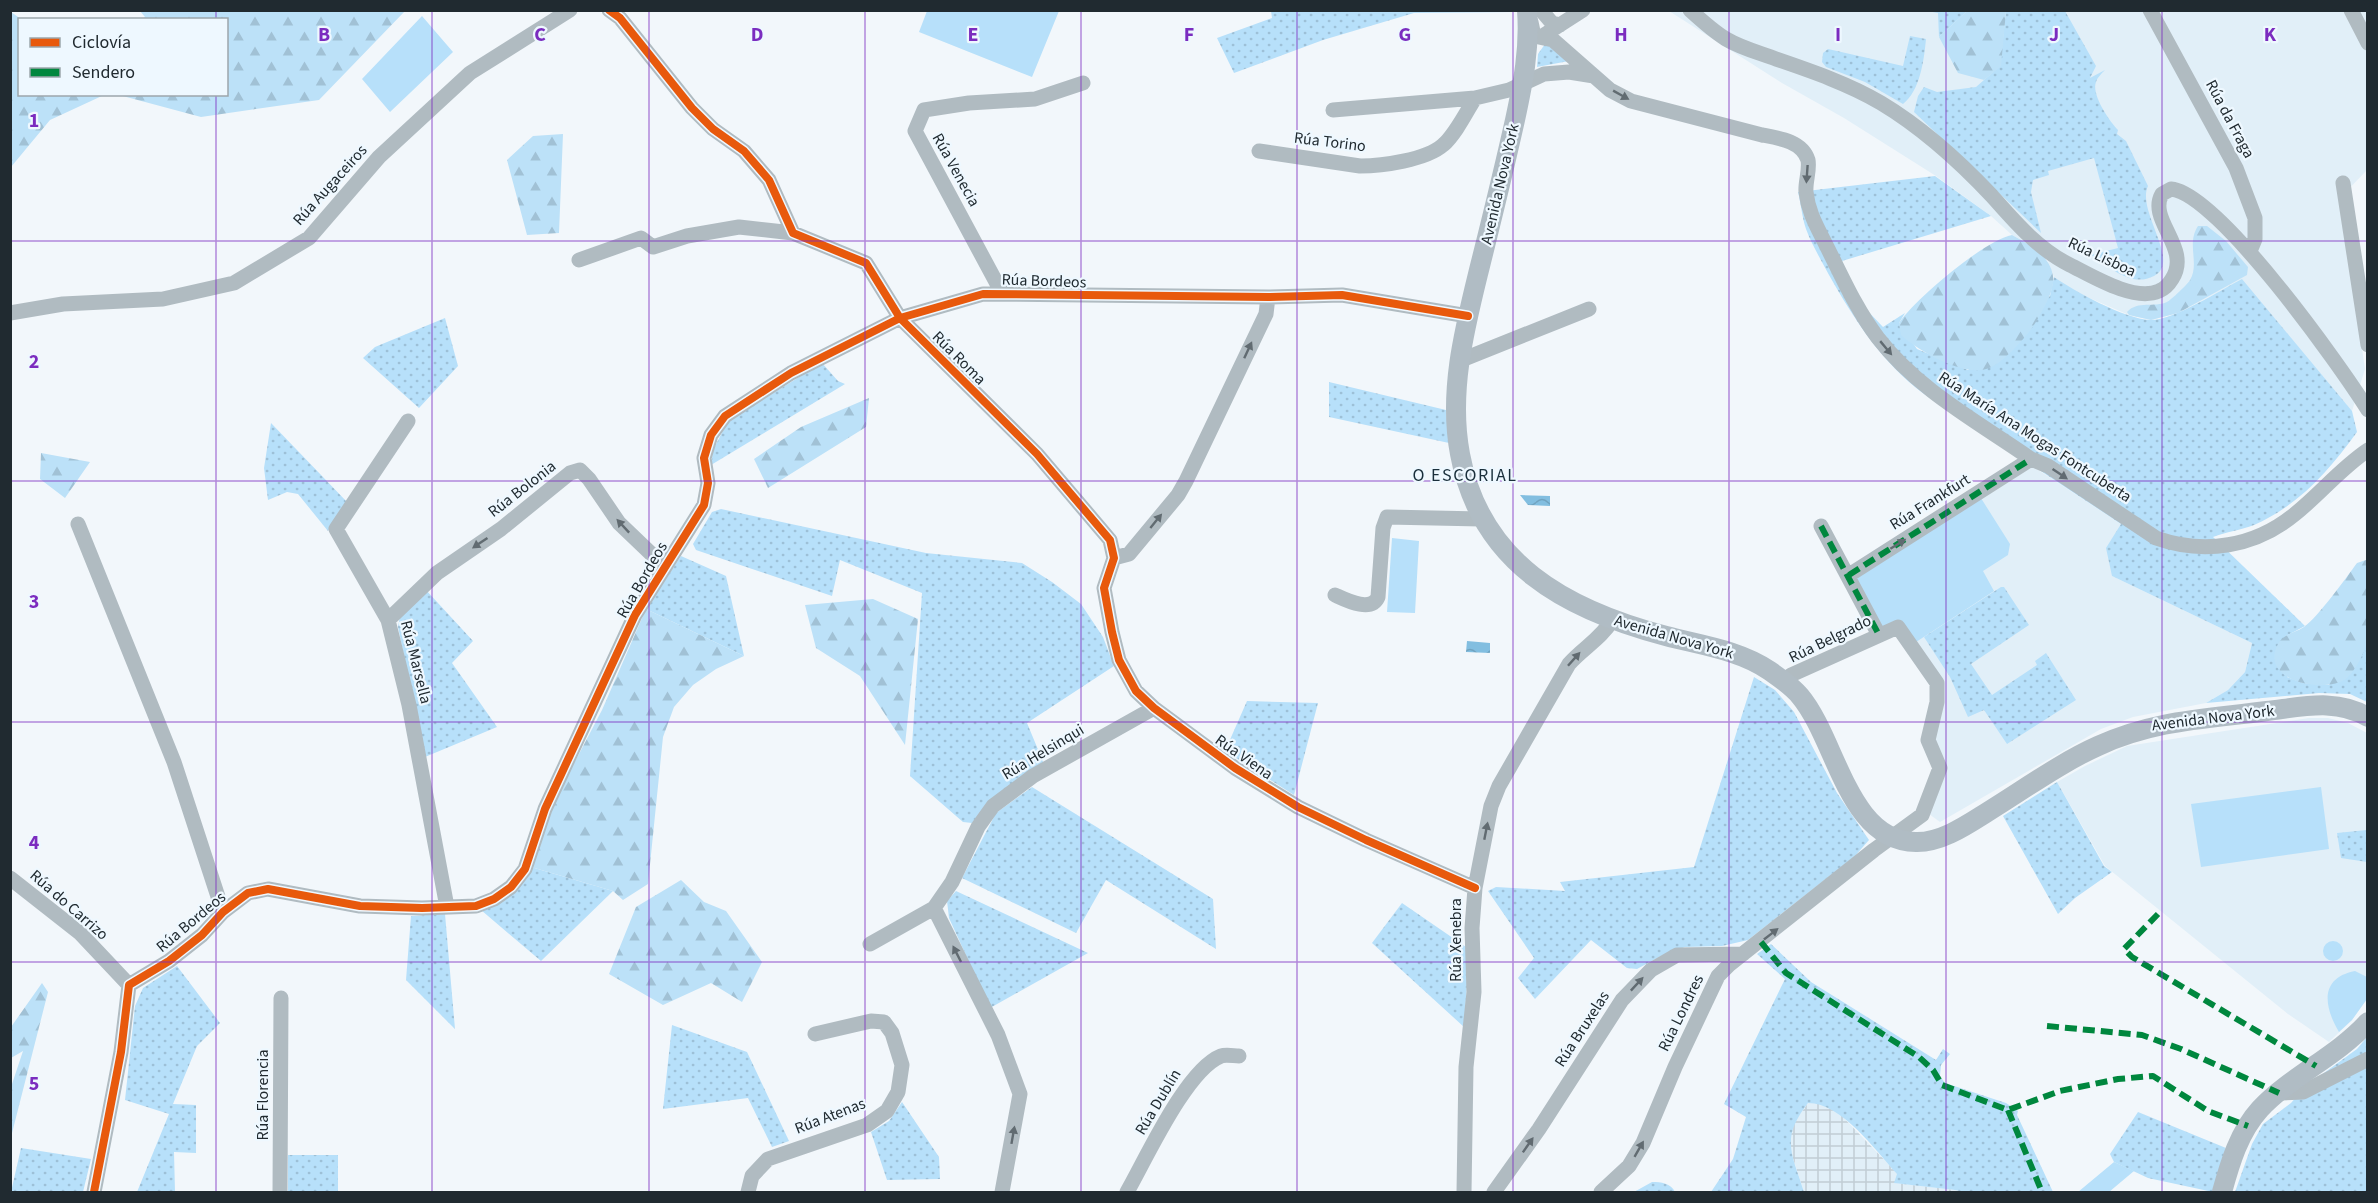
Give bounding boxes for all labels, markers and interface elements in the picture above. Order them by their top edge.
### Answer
legend [18,18,228,96]
text: B [318,21,330,49]
text: C [534,21,546,49]
text: D [751,21,763,49]
text: E [968,21,978,49]
text: F [1184,21,1194,49]
text: G [1399,21,1411,49]
text: H [1614,21,1628,49]
text: I [1835,21,1841,49]
text: J [2049,21,2059,49]
text: K [2264,21,2277,49]
text: Ciclovía [72,30,131,55]
text: Sendero [72,60,135,85]
street label: Rúa da Fraga [2200,76,2260,162]
one-way arrow [1612,90,1629,100]
text: 1 [29,107,39,135]
street label: Avenida Nova York [1475,121,1525,247]
street label: Rúa Torino [1293,127,1367,157]
street label: Rúa Venecia [927,129,985,211]
street label: Rúa Augaceiros [288,140,372,230]
one-way arrow [1802,164,1812,183]
street label: Rúa Lisboa [2064,232,2140,282]
street label: Rúa Bordeos [1001,269,1087,293]
street label: Rúa Roma [927,326,991,390]
one-way arrow [1879,340,1892,355]
one-way arrow [1244,342,1253,359]
text: 2 [29,348,39,376]
street label: Rúa María Ana Mogas Fontcuberta [1934,366,2136,508]
street label: Rúa Bolonia [483,456,561,522]
district label: O ESCORIAL [1413,463,1517,488]
street label: Rúa Frankfurt [1886,468,1975,535]
one-way arrow [2051,468,2068,479]
one-way arrow [1150,513,1163,529]
one-way arrow [617,519,630,534]
one-way arrow [473,537,489,549]
street label: Rúa Bordeos [611,538,673,622]
one-way arrow [1890,538,1906,549]
text: 3 [29,588,39,616]
street label: Avenida Nova York [1612,609,1736,665]
street label: Rúa Belgrado [1785,610,1875,668]
street label: Rúa Marsella [395,618,437,706]
one-way arrow [1567,652,1580,667]
street label: Avenida Nova York [2150,700,2276,736]
street label: Rúa Helsinqui [998,719,1088,785]
street label: Rúa Viena [1211,729,1277,785]
one-way arrow [1482,821,1491,840]
text: 4 [29,829,40,857]
street label: Rúa do Carrizo [25,865,113,945]
street label: Rúa Bordeos [151,886,231,958]
street label: Rúa Xenebra [1445,898,1467,982]
one-way arrow [1763,927,1779,940]
one-way arrow [953,946,962,963]
street label: Rúa Londres [1653,971,1709,1055]
one-way arrow [1630,977,1644,991]
street label: Rúa Bruxelas [1549,987,1615,1071]
street label: Rúa Florencia [252,1049,274,1141]
street label: Rúa Dublín [1130,1065,1186,1139]
text: 5 [29,1070,39,1098]
street label: Rúa Atenas [791,1092,869,1140]
one-way arrow [1009,1125,1018,1144]
one-way arrow [1521,1137,1533,1152]
one-way arrow [1634,1140,1644,1157]

